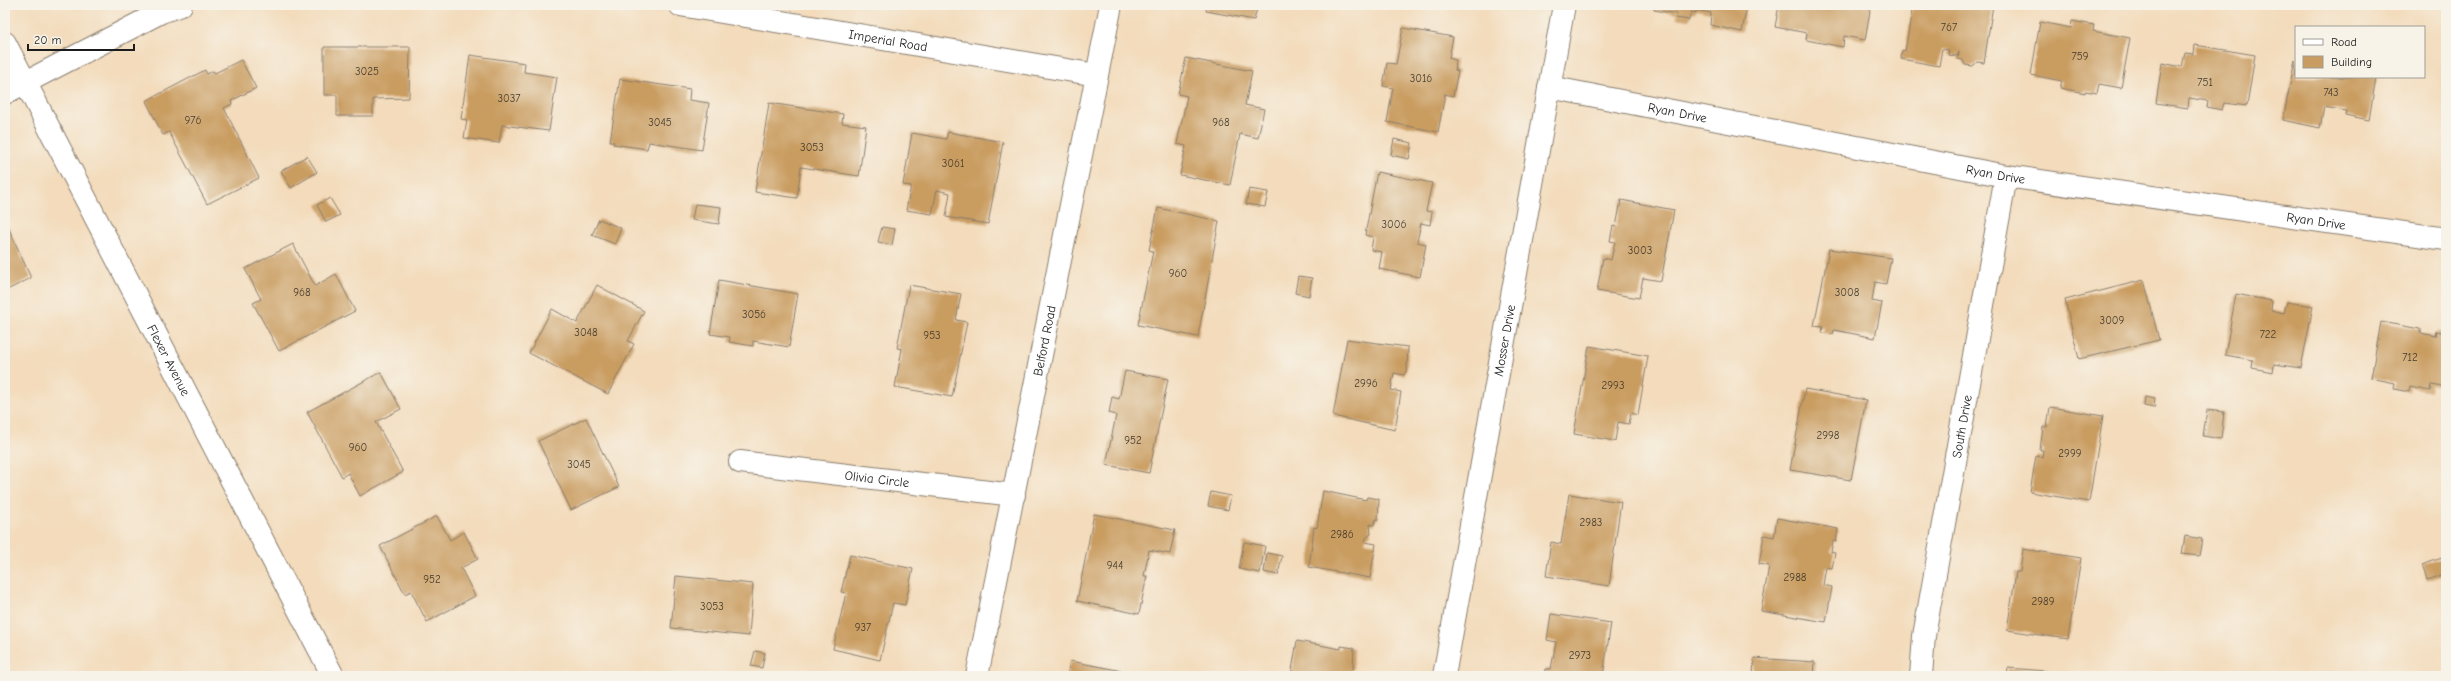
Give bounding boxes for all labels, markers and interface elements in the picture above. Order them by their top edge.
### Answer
house number: 767 [1941,21,1957,34]
scale bar [28,26,134,52]
street label: Imperial Road [848,26,928,54]
legend [2295,26,2425,78]
text: 20 m [34,33,62,47]
text: Road [2331,35,2357,49]
house number: 759 [2071,50,2089,63]
text: Building [2331,55,2372,69]
house number: 3025 [355,65,379,78]
house number: 3016 [1410,72,1432,85]
house number: 751 [2197,76,2213,89]
house number: 743 [2323,86,2339,99]
house number: 3037 [497,92,521,105]
street label: Ryan Drive [1647,99,1709,126]
house number: 976 [185,114,201,127]
house number: 3045 [648,116,672,129]
house number: 968 [1212,116,1230,129]
house number: 3053 [800,141,824,154]
house number: 3061 [942,157,964,170]
street label: Ryan Drive [1965,161,2027,187]
street label: Ryan Drive [2286,209,2347,233]
house number: 3006 [1382,218,1406,231]
house number: 3003 [1628,244,1652,257]
house number: 960 [1169,267,1187,280]
house number: 968 [293,286,311,299]
house number: 3008 [1835,286,1860,299]
street label: Mosser Drive [1491,303,1518,377]
street label: Belford Road [1030,304,1059,377]
house number: 3056 [742,308,766,321]
house number: 3009 [2100,314,2125,327]
street label: Flexer Avenue [144,322,194,399]
house number: 3048 [574,326,598,339]
house number: 722 [2260,328,2277,341]
house number: 953 [923,329,941,342]
house number: 712 [2402,351,2418,364]
house number: 2996 [1354,377,1378,390]
house number: 2993 [1601,379,1625,392]
street label: South Drive [1949,393,1975,459]
house number: 2998 [1816,429,1840,442]
house number: 952 [1124,434,1142,447]
house number: 960 [349,441,367,454]
house number: 2999 [2058,447,2082,460]
house number: 3045 [567,458,591,471]
street label: Olivia Circle [844,468,911,490]
house number: 2983 [1580,516,1602,529]
house number: 2986 [1330,528,1354,541]
house number: 944 [1107,559,1123,572]
house number: 2988 [1784,571,1807,584]
house number: 952 [423,573,441,586]
house number: 2989 [2031,595,2055,608]
house number: 3053 [700,600,724,613]
house number: 937 [855,621,871,634]
house number: 2973 [1569,649,1591,662]

